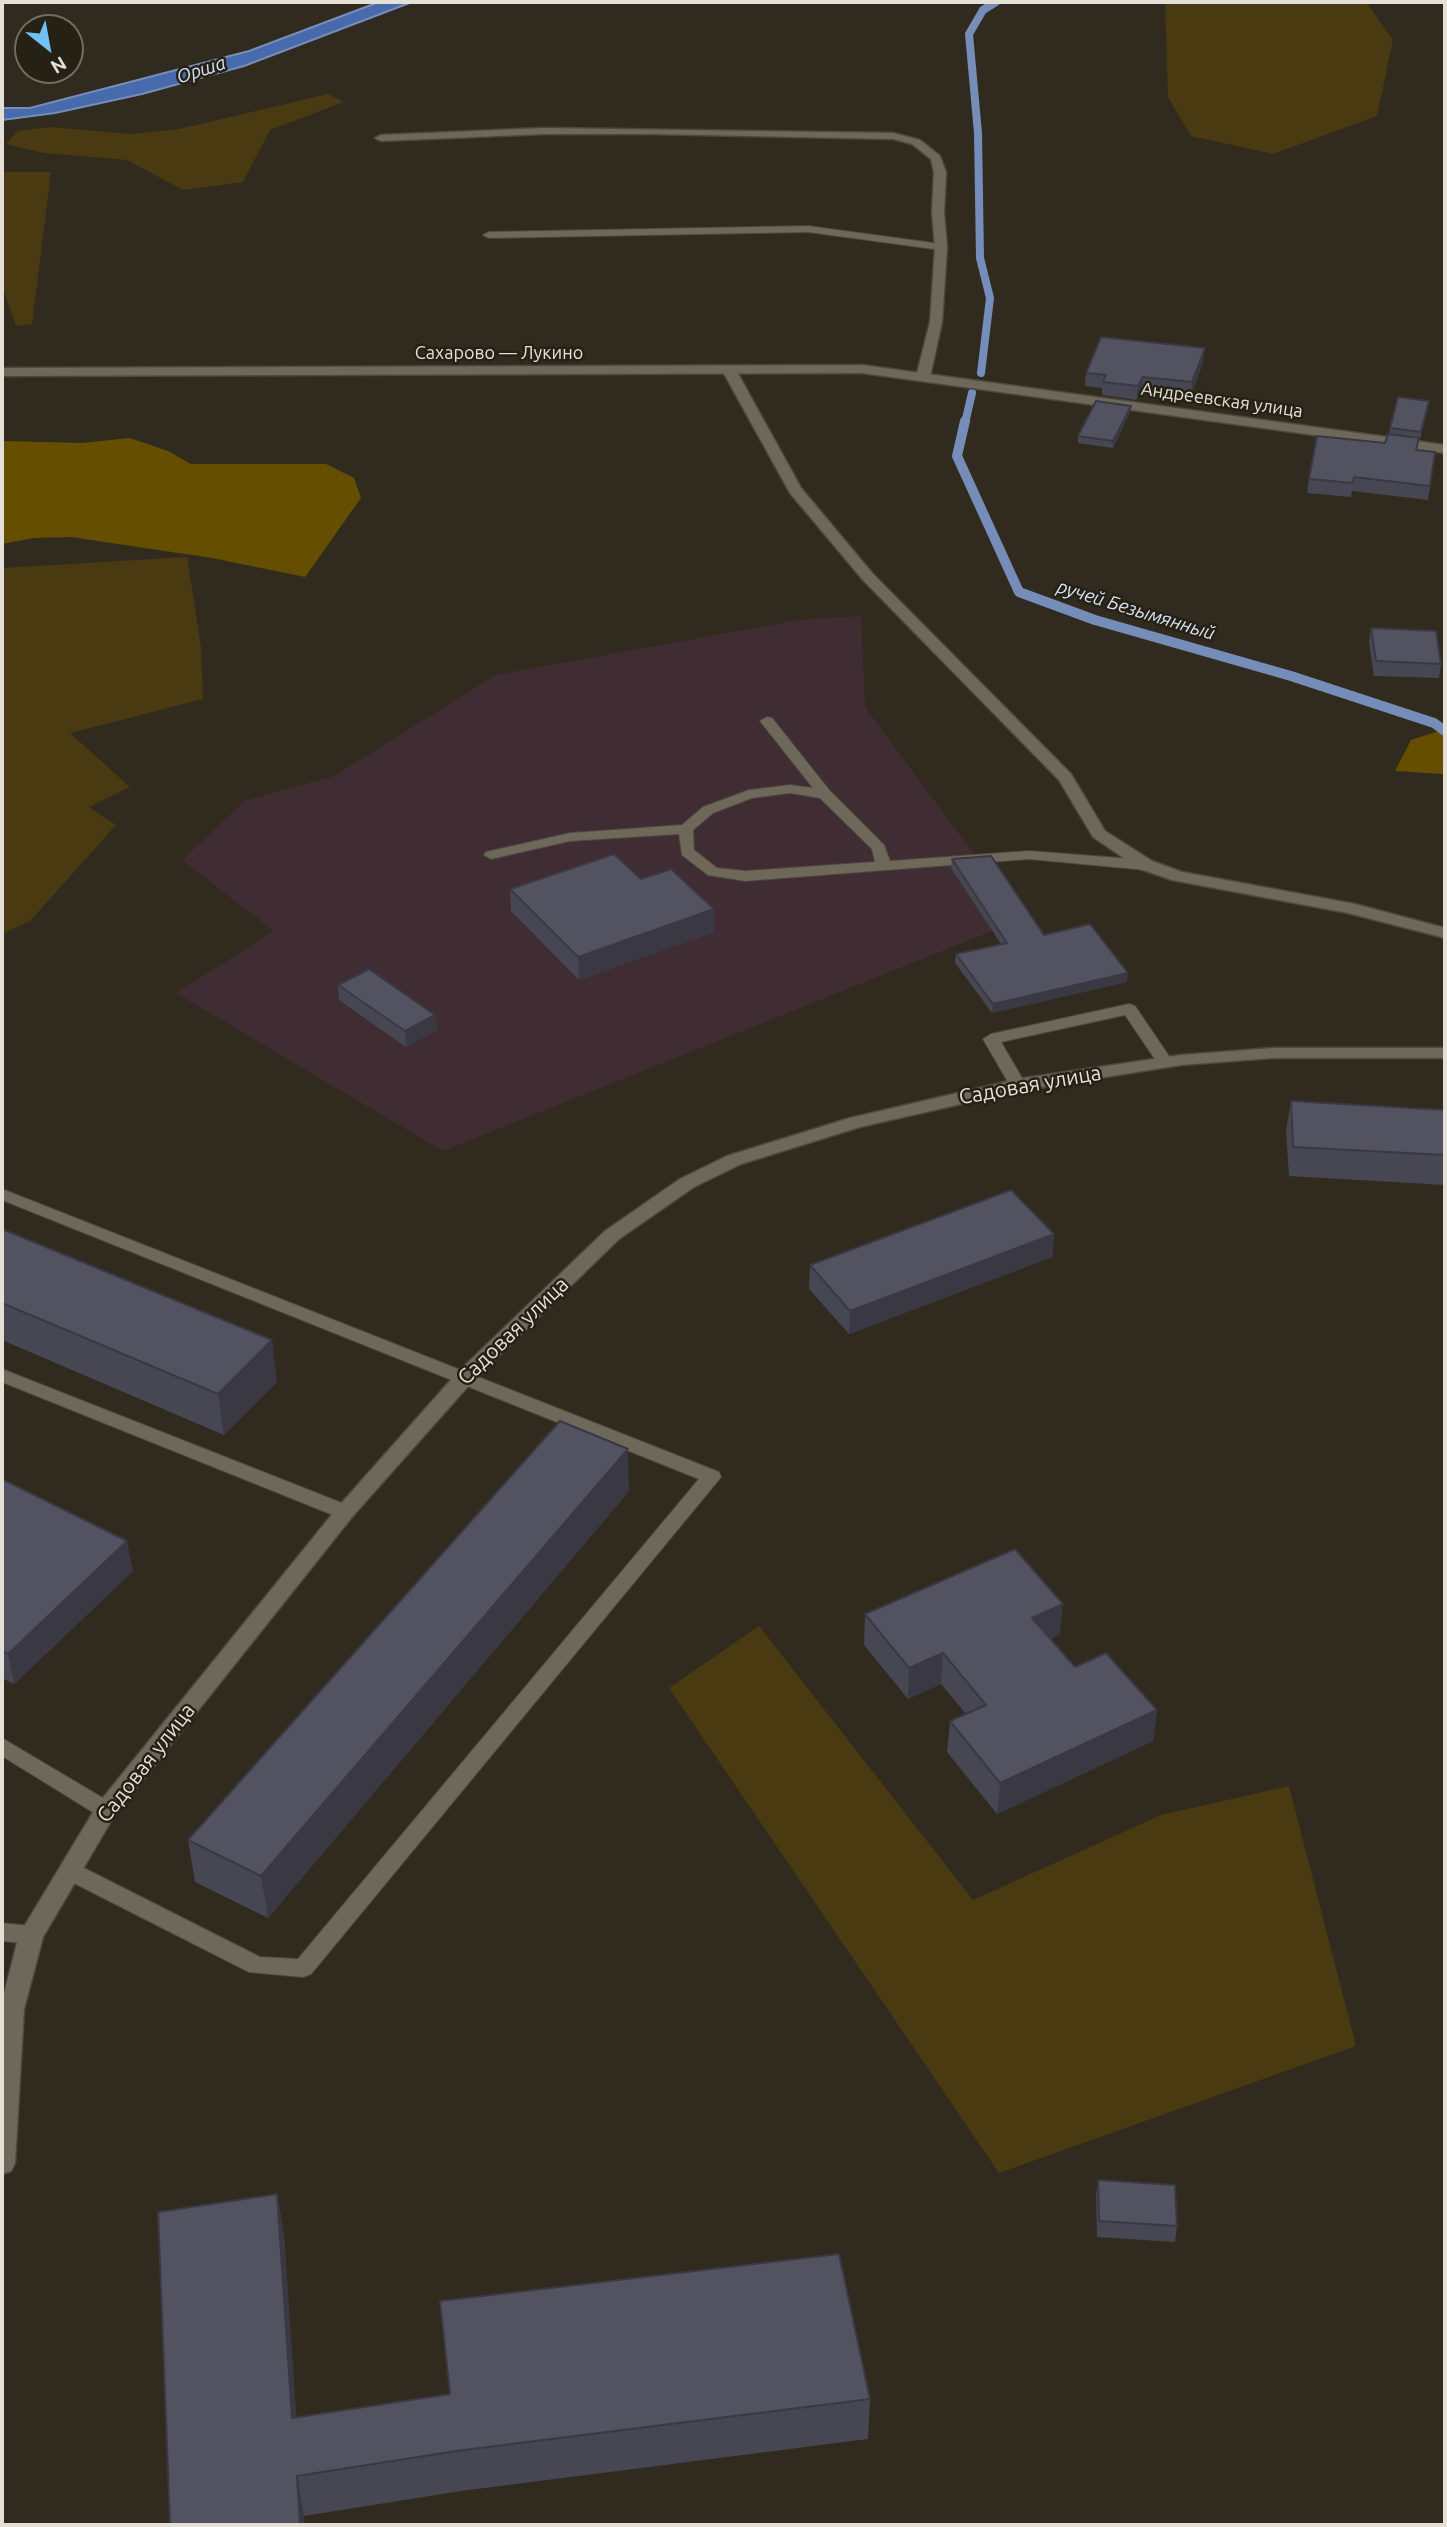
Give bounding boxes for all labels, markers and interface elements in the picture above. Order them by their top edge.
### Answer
north arrow [14,14,84,84]
water label: Орша [173,51,229,89]
text: N [47,52,71,78]
street label: Сахарово — Лукино [415,342,583,364]
street label: Андреевская улица [1140,378,1304,422]
water label: ручей Безымянный [1054,575,1218,645]
street label: Садовая улица [957,1060,1103,1110]
street label: Садовая улица [452,1272,574,1390]
street label: Садовая улица [92,1698,200,1828]

